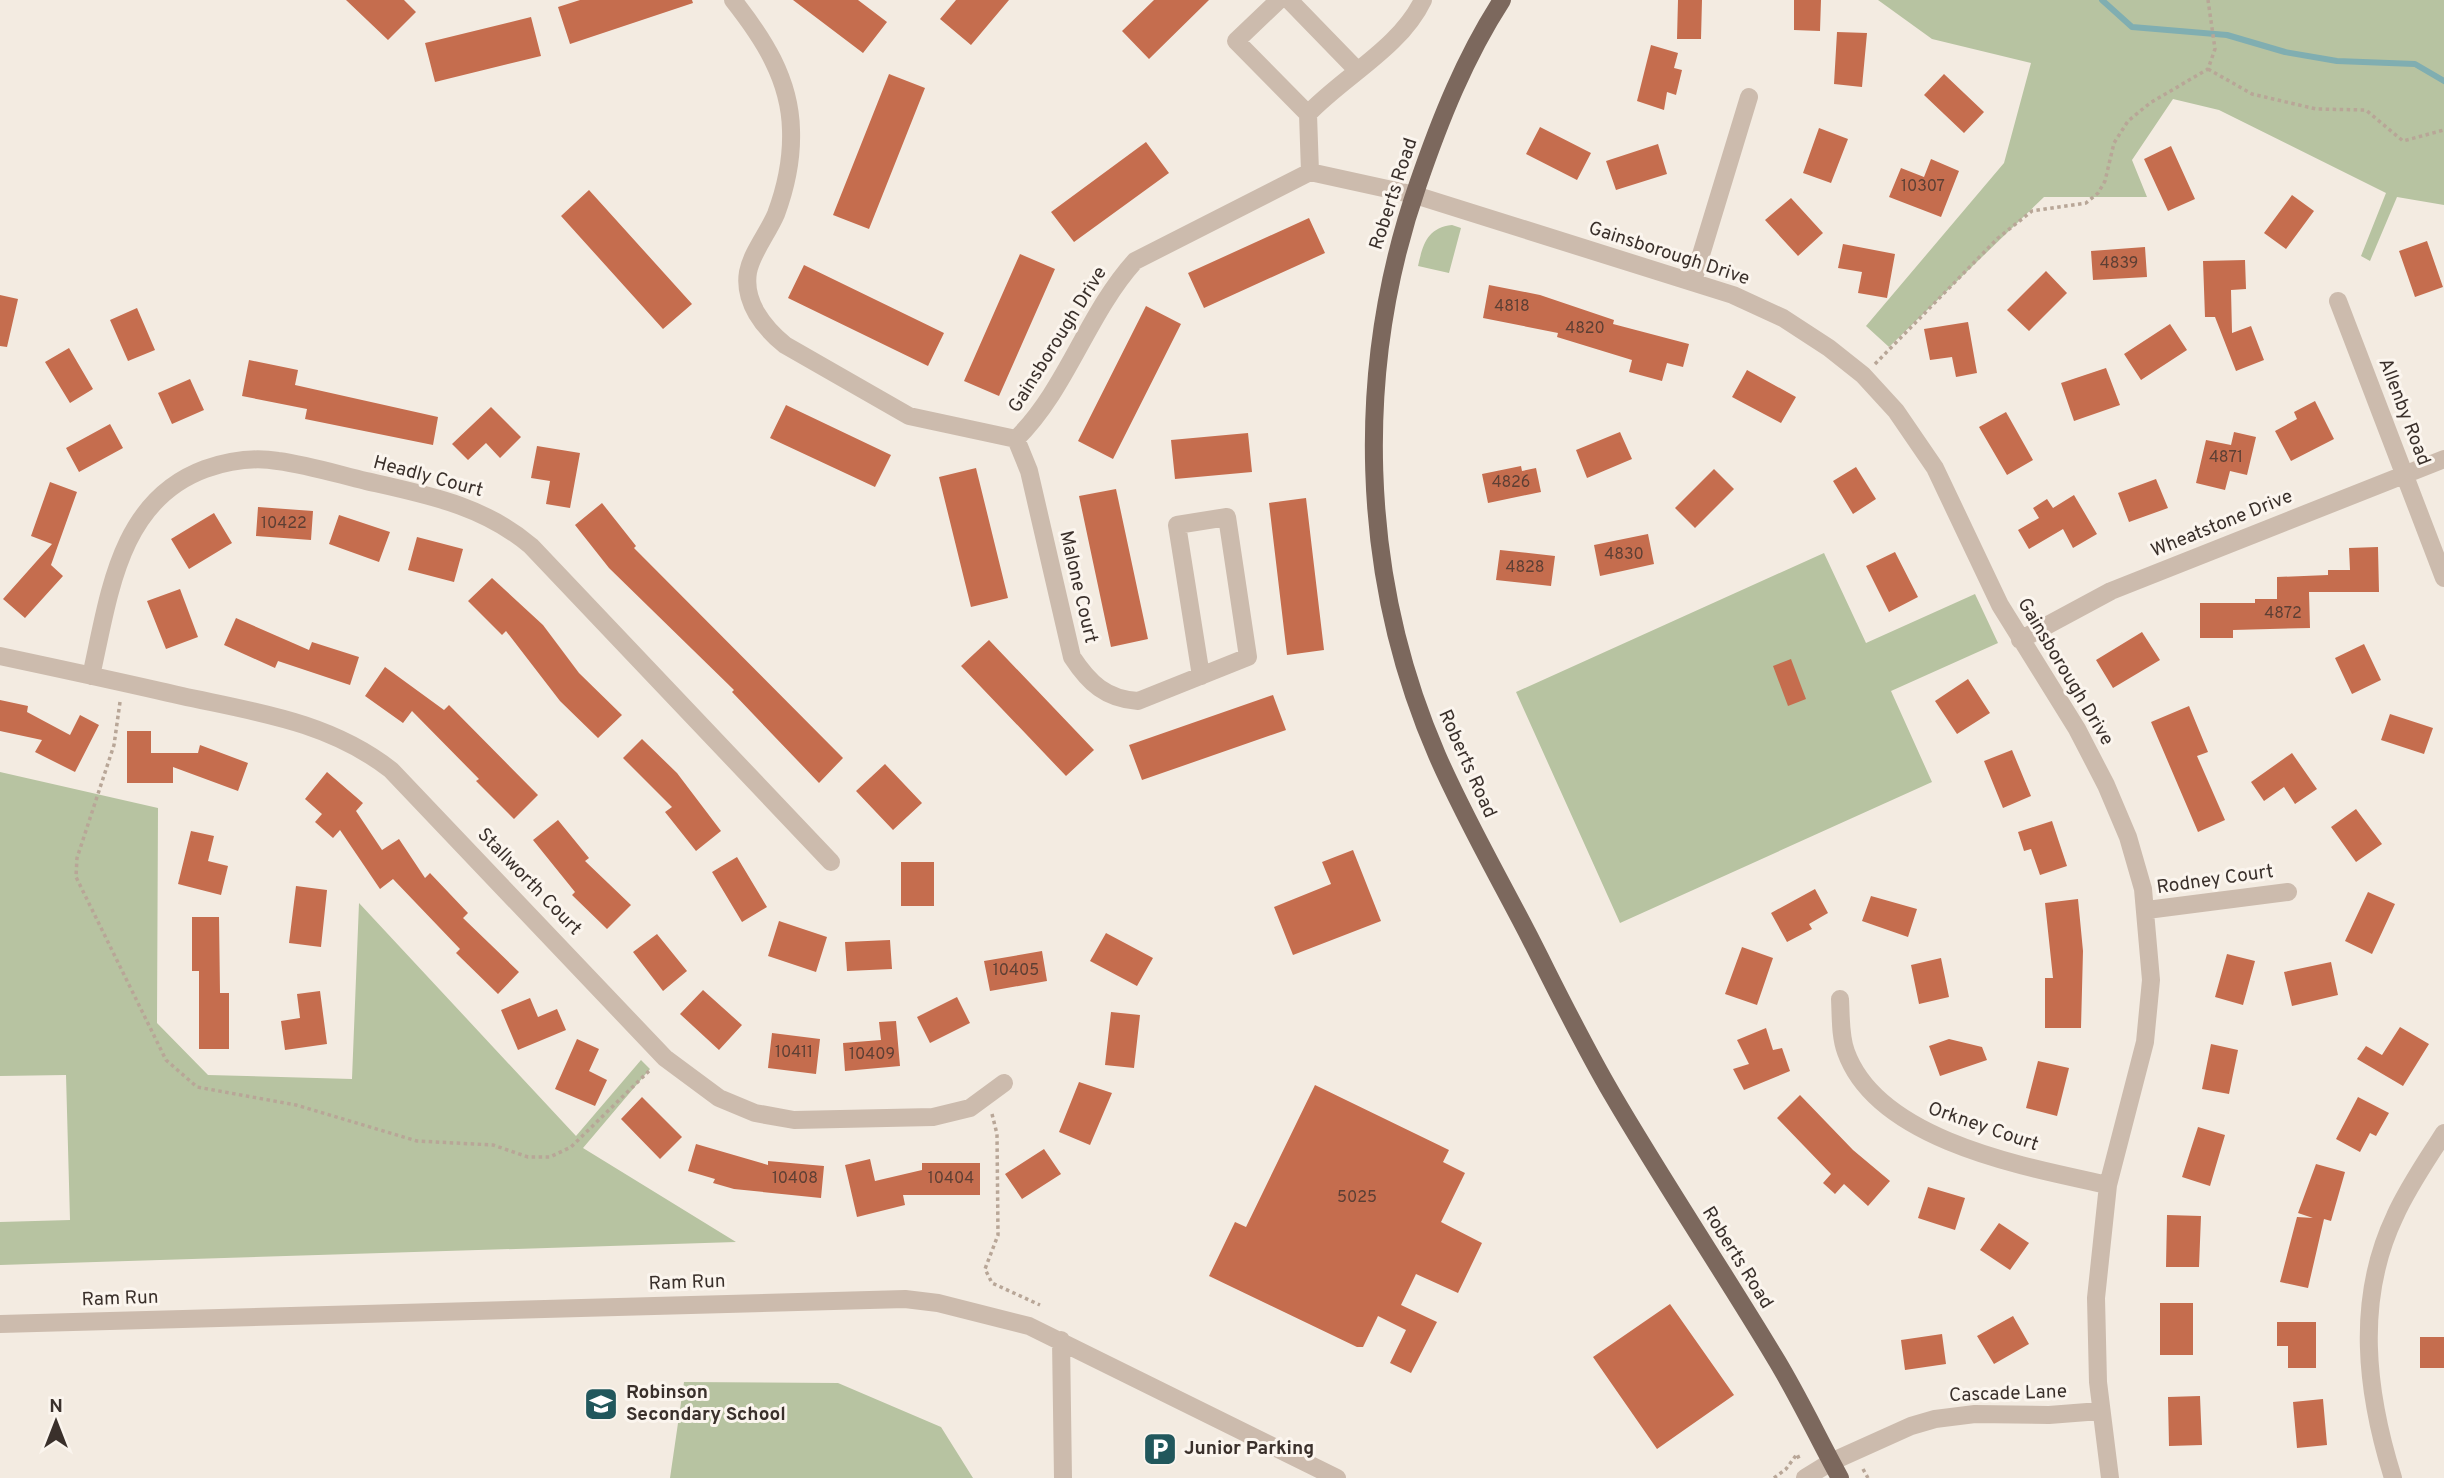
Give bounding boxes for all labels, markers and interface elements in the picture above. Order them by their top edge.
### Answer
street label: Roberts Road [1365,135,1423,253]
house number: 10307 [1901,177,1945,197]
street label: Gainsborough Drive [1585,217,1753,291]
house number: 4839 [2100,254,2138,274]
street label: Gainsborough Drive [1003,262,1113,418]
house number: 4818 [1494,297,1530,317]
house number: 4820 [1565,319,1605,339]
street label: Allenby Road [2373,355,2435,469]
house number: 4871 [2209,448,2243,468]
street label: Headly Court [371,451,485,503]
house number: 4826 [1492,473,1530,493]
street label: Wheatstone Drive [2148,485,2296,563]
house number: 10422 [261,514,307,534]
street label: Malone Court [1053,528,1103,646]
house number: 4830 [1604,545,1644,565]
house number: 4828 [1506,558,1544,578]
street label: Gainsborough Drive [2011,594,2119,750]
house number: 4872 [2264,604,2302,624]
street label: Roberts Road [1432,706,1502,822]
street label: Stallworth Court [472,823,586,941]
street label: Rodney Court [2155,860,2275,900]
house number: 10405 [993,961,1039,981]
house number: 10411 [775,1043,813,1063]
house number: 10409 [849,1045,895,1065]
street label: Orkney Court [1924,1097,2042,1157]
house number: 10408 [772,1169,818,1189]
house number: 10404 [928,1169,974,1189]
house number: 5025 [1337,1188,1377,1208]
street label: Roberts Road [1696,1202,1778,1314]
street label: Ram Run [648,1270,726,1296]
street label: Ram Run [81,1286,159,1312]
street label: Cascade Lane [1949,1380,2067,1408]
place label: Robinson Secondary School [626,1381,786,1427]
school or university icon: Robinson Secondary School [582,1385,620,1423]
north arrow [21,1387,91,1457]
text: N [49,1395,63,1419]
parking icon: Junior Parking [1141,1430,1179,1468]
place label: Junior Parking [1184,1437,1314,1461]

